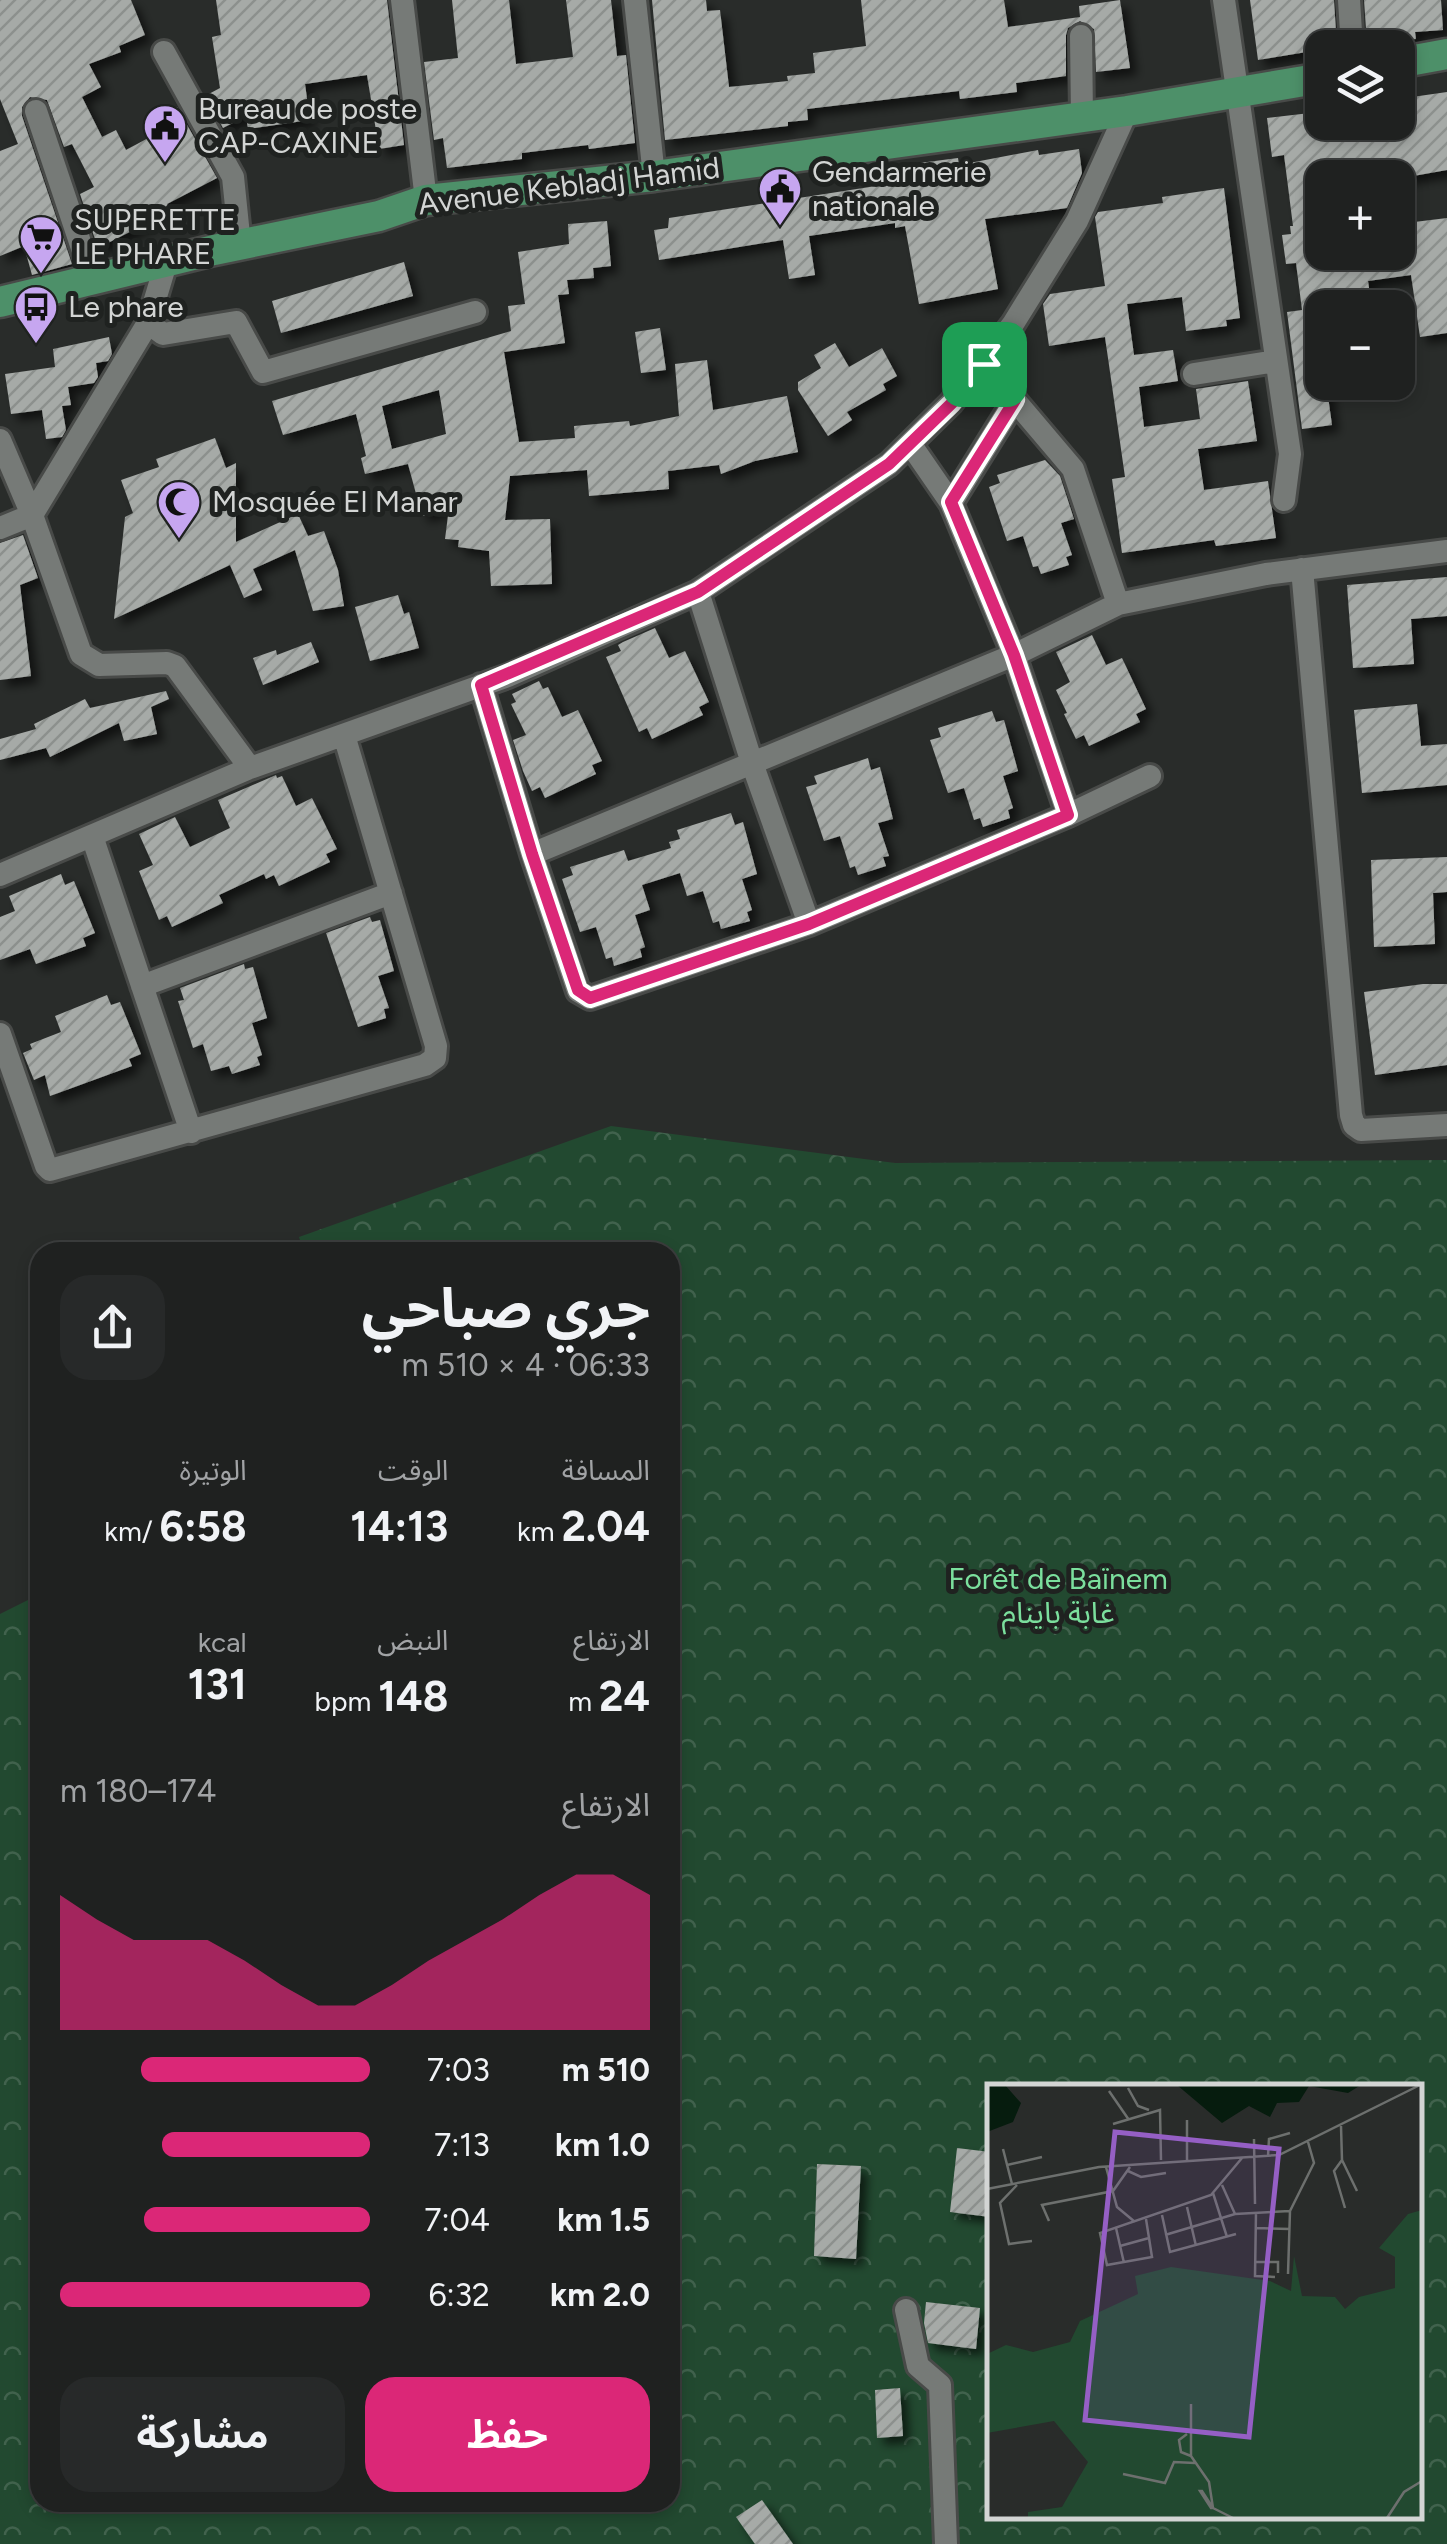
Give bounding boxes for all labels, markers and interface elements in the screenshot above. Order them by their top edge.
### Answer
map controls [1305,30,1415,400]
button: layers [1305,30,1415,140]
place label: Bureau de poste CAP-CAXINE [198,90,417,161]
public building icon: Bureau de poste CAP-CAXINE [142,103,188,164]
street label: Avenue Kebladj Hamid [416,149,722,222]
place label: Gendarmerie nationale [812,153,986,224]
button: + [1305,160,1415,270]
public building icon: Gendarmerie nationale [757,166,803,227]
place label: SUPERETTE LE PHARE [74,201,236,272]
supermarket icon: SUPERETTE LE PHARE [18,214,64,275]
bus stop icon: Le phare [13,284,59,345]
place label: Le phare [68,288,184,325]
button: − [1305,290,1415,400]
pin [942,322,1027,407]
icon: arrive [957,337,1012,392]
mosque icon: Mosquée El Manar [156,479,202,540]
place label: Mosquée El Manar [212,483,458,520]
button: share [60,1275,165,1380]
text: جري صباحي [362,1275,650,1341]
text: 06:33 · 4 × 510 m [402,1346,650,1384]
text: الوتيرة [179,1453,247,1487]
text: الوقت [378,1453,448,1487]
text: المسافة [562,1453,650,1487]
text: 6:58 [160,1501,247,1552]
text: 14:13 [350,1501,448,1552]
text: 2.04 [561,1501,650,1552]
text: /km [104,1514,160,1548]
text: km [517,1514,561,1548]
park label: Forêt de Baïnem غابة باينام [948,1560,1168,1635]
text: النبض [377,1623,448,1657]
text: الارتفاع [573,1623,650,1657]
text: kcal [198,1625,247,1659]
text: 131 [188,1659,247,1710]
text: 148 [378,1671,448,1722]
text: 24 [599,1671,650,1722]
text: bpm [315,1684,378,1718]
text: m [568,1684,599,1718]
text: 174–180 m [60,1772,216,1810]
text: الارتفاع [562,1786,650,1824]
text: 7:03 [427,2051,490,2089]
text: 510 m [562,2051,650,2089]
inset map [987,2084,1422,2519]
text: 7:13 [434,2126,490,2164]
text: 1.0 km [555,2126,650,2164]
text: 7:04 [424,2201,490,2239]
text: 1.5 km [557,2201,650,2239]
text: 6:32 [428,2276,490,2314]
text: 2.0 km [550,2276,650,2314]
button: مشاركة [60,2377,345,2492]
button: حفظ [365,2377,650,2492]

